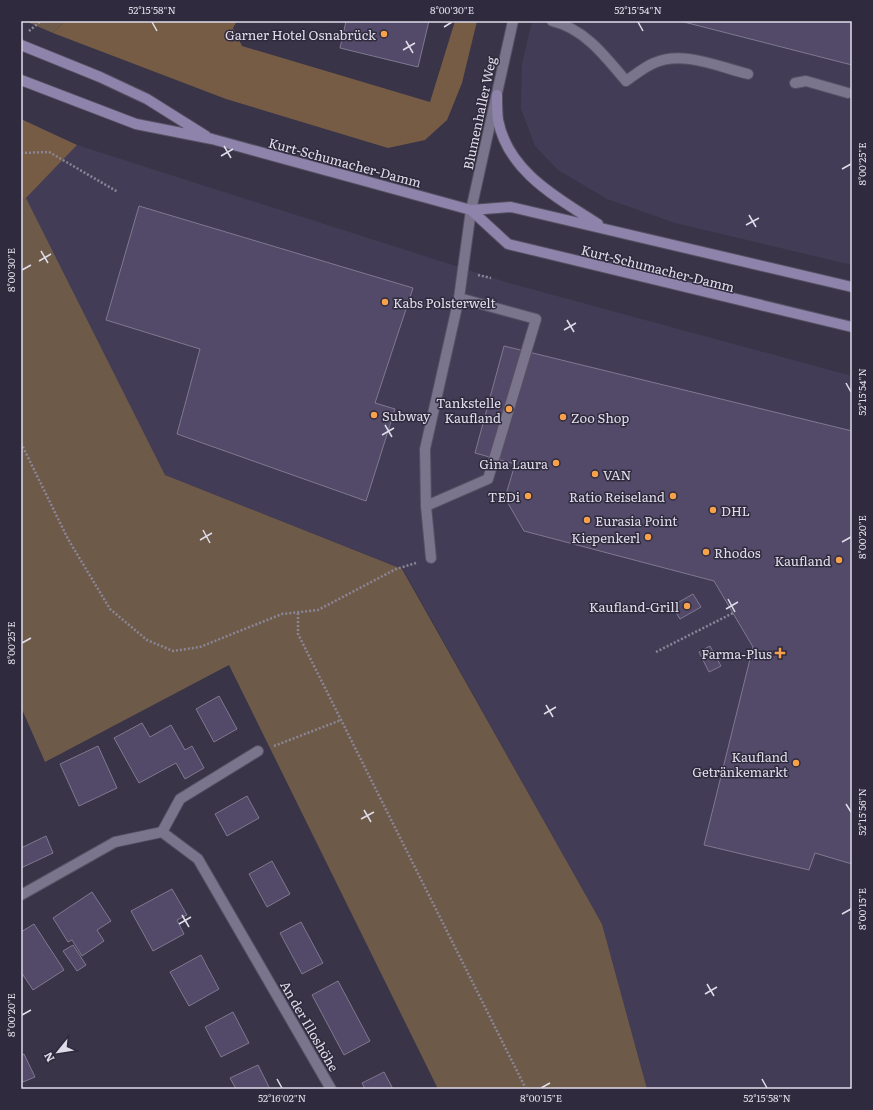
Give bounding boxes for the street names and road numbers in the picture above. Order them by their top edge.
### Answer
street label: Blumenhaller Weg [458,54,500,171]
street label: Kurt-Schumacher-Damm [266,132,424,192]
street label: Kurt-Schumacher-Damm [579,240,737,296]
street label: An der Illoshöhe [276,977,344,1075]

